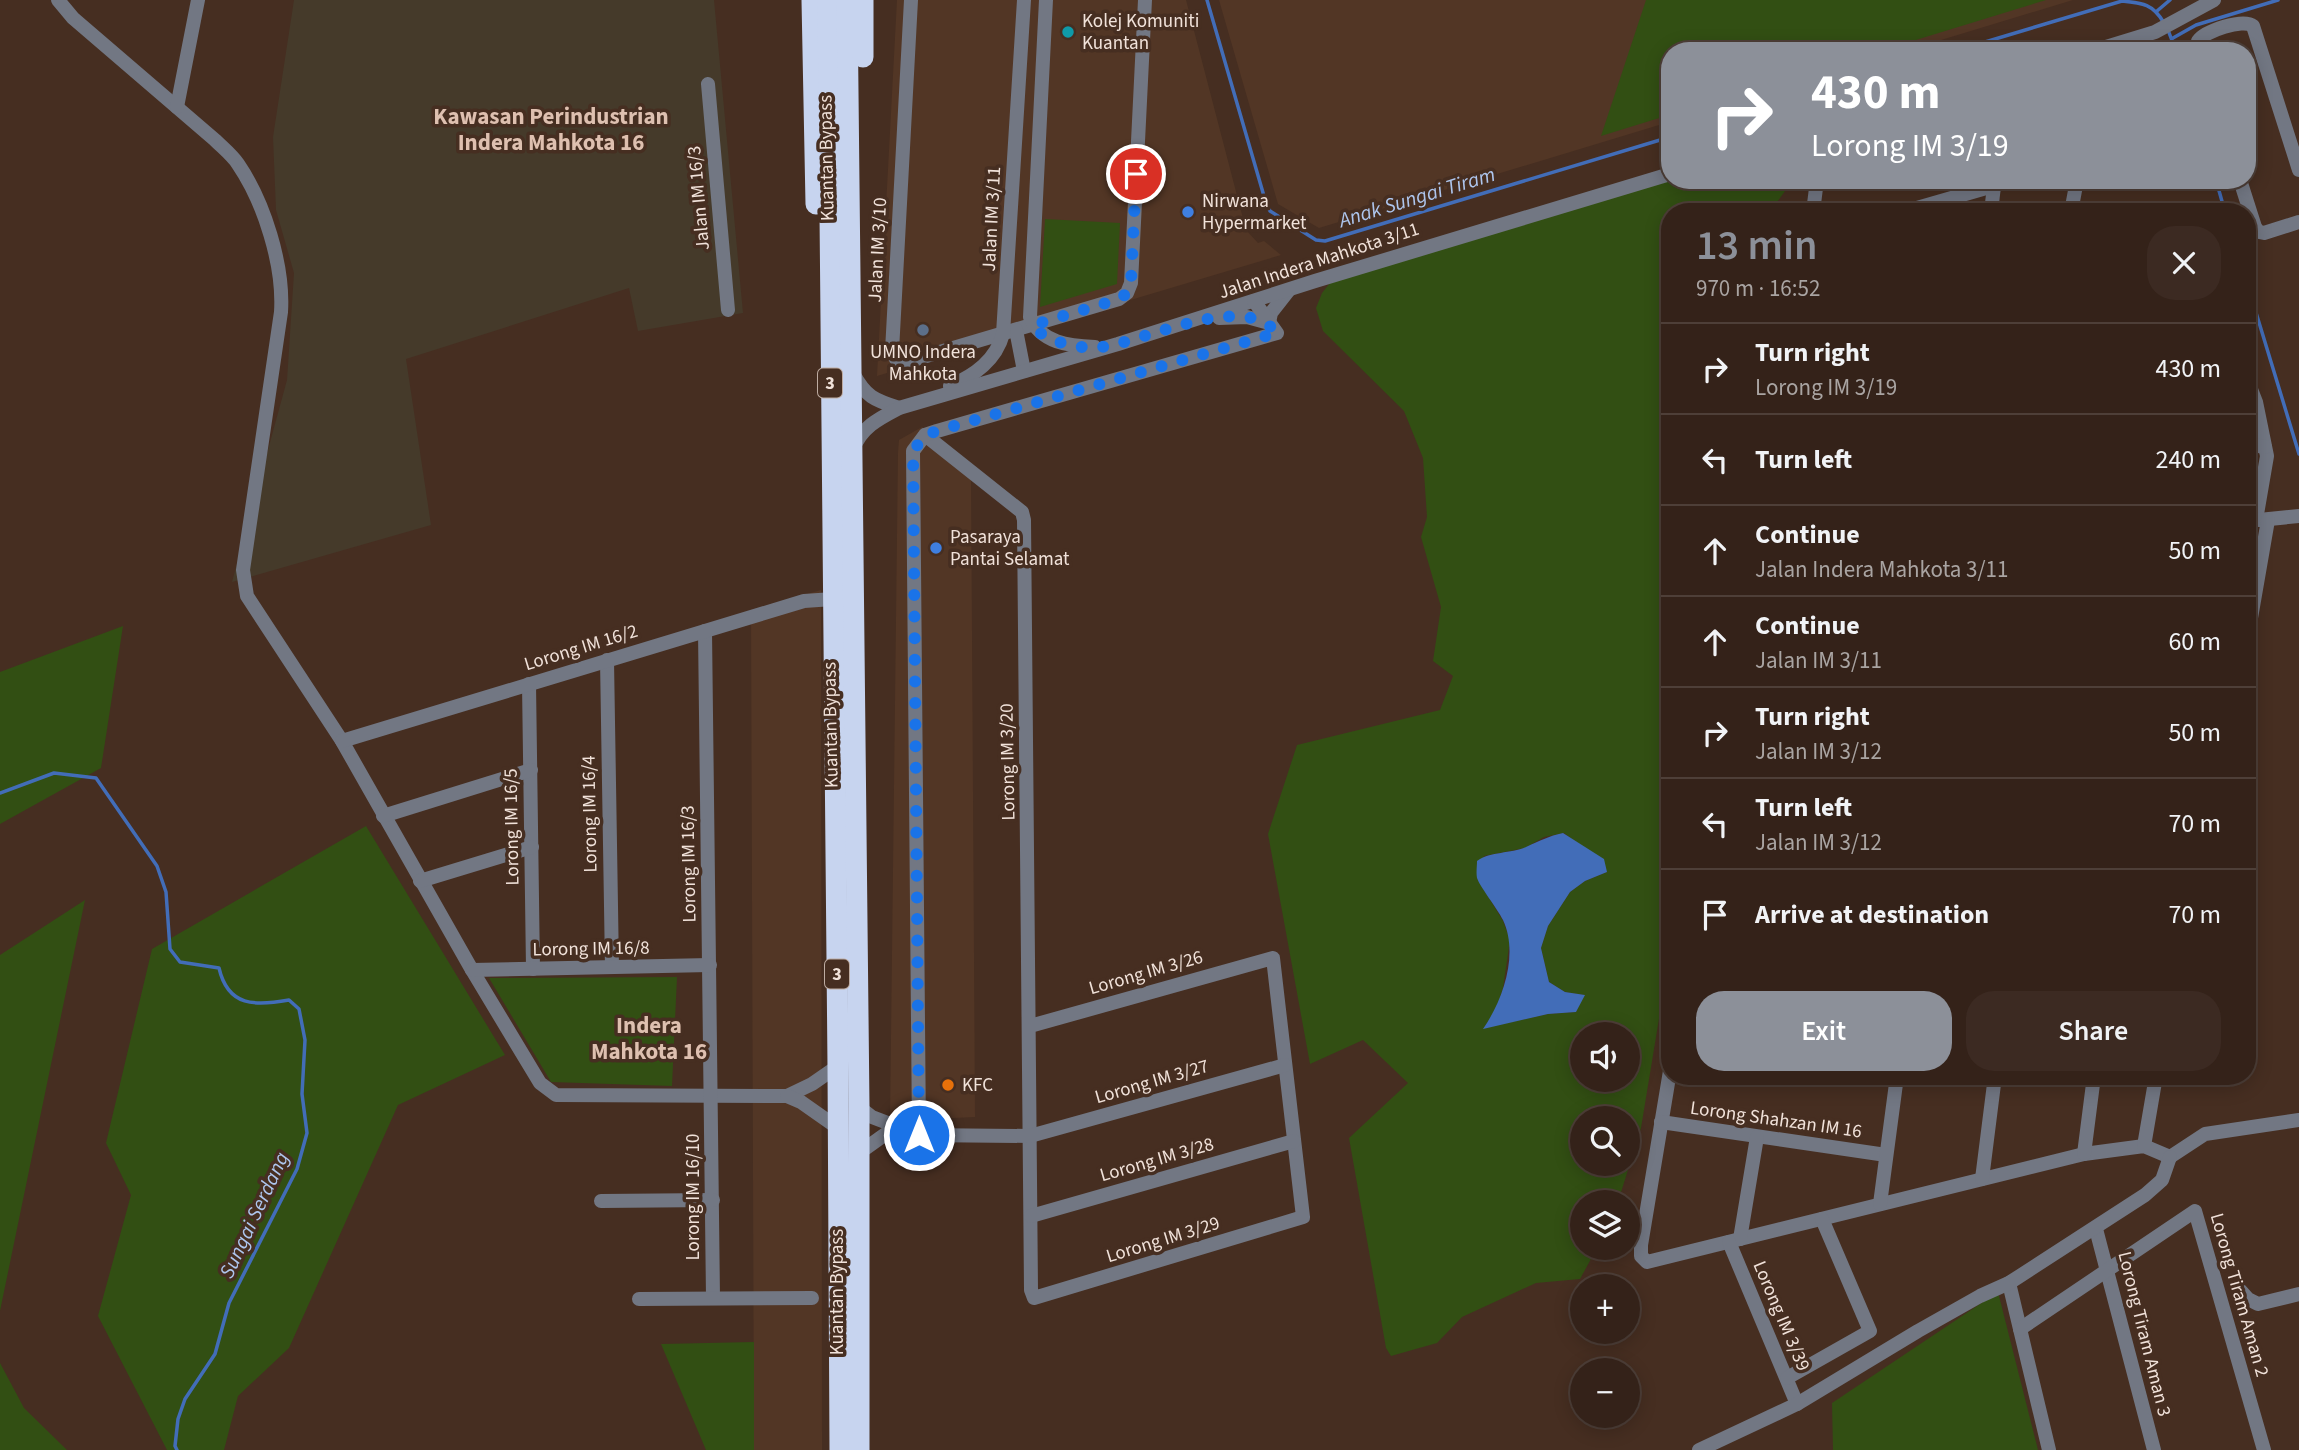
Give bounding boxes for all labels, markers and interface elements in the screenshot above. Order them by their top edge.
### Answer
place label: Kolej Komuniti Kuantan [1082,8,1199,57]
marker: Kolej Komuniti Kuantan [1060,24,1076,40]
text: 430 m [1811,58,1940,128]
icon: right [1696,70,1787,161]
street label: Kuantan Bypass [812,95,842,221]
district label: Kawasan Perindustrian Indera Mahkota 16 [433,100,669,159]
text: Lorong IM 3/19 [1811,123,2009,169]
pin [1106,144,1166,204]
street label: Jalan IM 16/3 [681,145,717,251]
icon: arrive [1117,155,1155,193]
water label: Anak Sungai Tiram [1333,159,1499,236]
street label: Jalan IM 3/11 [976,166,1008,272]
place label: Nirwana Hypermarket [1202,188,1307,237]
street label: Jalan IM 3/10 [862,197,894,303]
marker: Nirwana Hypermarket [1180,204,1196,220]
street label: Jalan Indera Mahkota 3/11 [1215,216,1423,306]
text: 13 min [1696,216,1817,276]
button: close [2147,226,2221,300]
text: 970 m · 16:52 [1696,272,1820,305]
marker: UMNO Indera Mahkota [915,322,931,338]
text: Turn right [1755,334,1870,371]
place label: UMNO Indera Mahkota [870,339,976,388]
icon: right [1696,350,1734,388]
text: 430 m [2155,350,2221,387]
road number: 3 [818,368,842,398]
text: Lorong IM 3/19 [1755,371,1897,404]
icon: left [1696,441,1734,479]
text: Turn left [1755,441,1852,478]
text: 240 m [2155,441,2221,478]
text: Continue [1755,516,1860,553]
place label: Pasaraya Pantai Selamat [950,524,1070,573]
icon: ahead [1696,532,1734,570]
text: 50 m [2168,532,2221,569]
marker: Pasaraya Pantai Selamat [928,540,944,556]
text: Jalan Indera Mahkota 3/11 [1755,553,2008,586]
text: Continue [1755,607,1860,644]
street label: Lorong IM 16/2 [521,618,641,678]
icon: ahead [1696,623,1734,661]
text: 60 m [2168,623,2221,660]
text: Jalan IM 3/11 [1755,644,1882,677]
street label: Kuantan Bypass [816,662,846,788]
text: Turn right [1755,698,1870,735]
street label: Lorong IM 3/20 [993,703,1023,821]
icon: right [1696,714,1734,752]
text: 50 m [2168,714,2221,751]
text: Jalan IM 3/12 [1755,735,1882,768]
street label: Lorong IM 16/4 [575,755,605,873]
street label: Lorong IM 16/5 [497,768,527,886]
text: Turn left [1755,789,1852,826]
street label: Lorong IM 16/3 [674,805,704,923]
icon: left [1696,805,1734,843]
text: 70 m [2168,805,2221,842]
text: Jalan IM 3/12 [1755,826,1882,859]
icon: arrive [1696,896,1734,934]
text: Arrive at destination [1755,896,1989,933]
text: 70 m [2168,896,2221,933]
street label: Lorong IM 16/8 [532,934,650,964]
street label: Lorong IM 3/26 [1086,944,1206,1002]
road number: 3 [825,959,849,988]
button: Exit [1696,991,1952,1071]
button: Share [1966,991,2221,1071]
district label: Indera Mahkota 16 [591,1009,707,1068]
map controls [1570,1022,1640,1428]
button: sound [1570,1022,1640,1092]
street label: Lorong IM 3/27 [1092,1053,1212,1111]
place label: KFC [962,1072,993,1099]
marker: KFC [940,1077,956,1093]
street label: Lorong Shahzan IM 16 [1688,1095,1864,1145]
position arrow [882,1098,956,1172]
button: search [1570,1106,1640,1176]
street label: Lorong IM 3/28 [1097,1131,1217,1189]
street label: Lorong IM 16/10 [680,1134,707,1260]
water label: Sungai Serdang [212,1147,296,1283]
button: layers [1570,1190,1640,1260]
street label: Lorong IM 3/29 [1103,1210,1223,1270]
street label: Lorong Tiram Aman 2 [2203,1210,2275,1380]
street label: Kuantan Bypass [824,1229,851,1355]
street label: Lorong Tiram Aman 3 [2110,1249,2178,1419]
street label: Lorong IM 3/39 [1746,1257,1816,1375]
button: + [1570,1274,1640,1344]
button: − [1570,1358,1640,1428]

